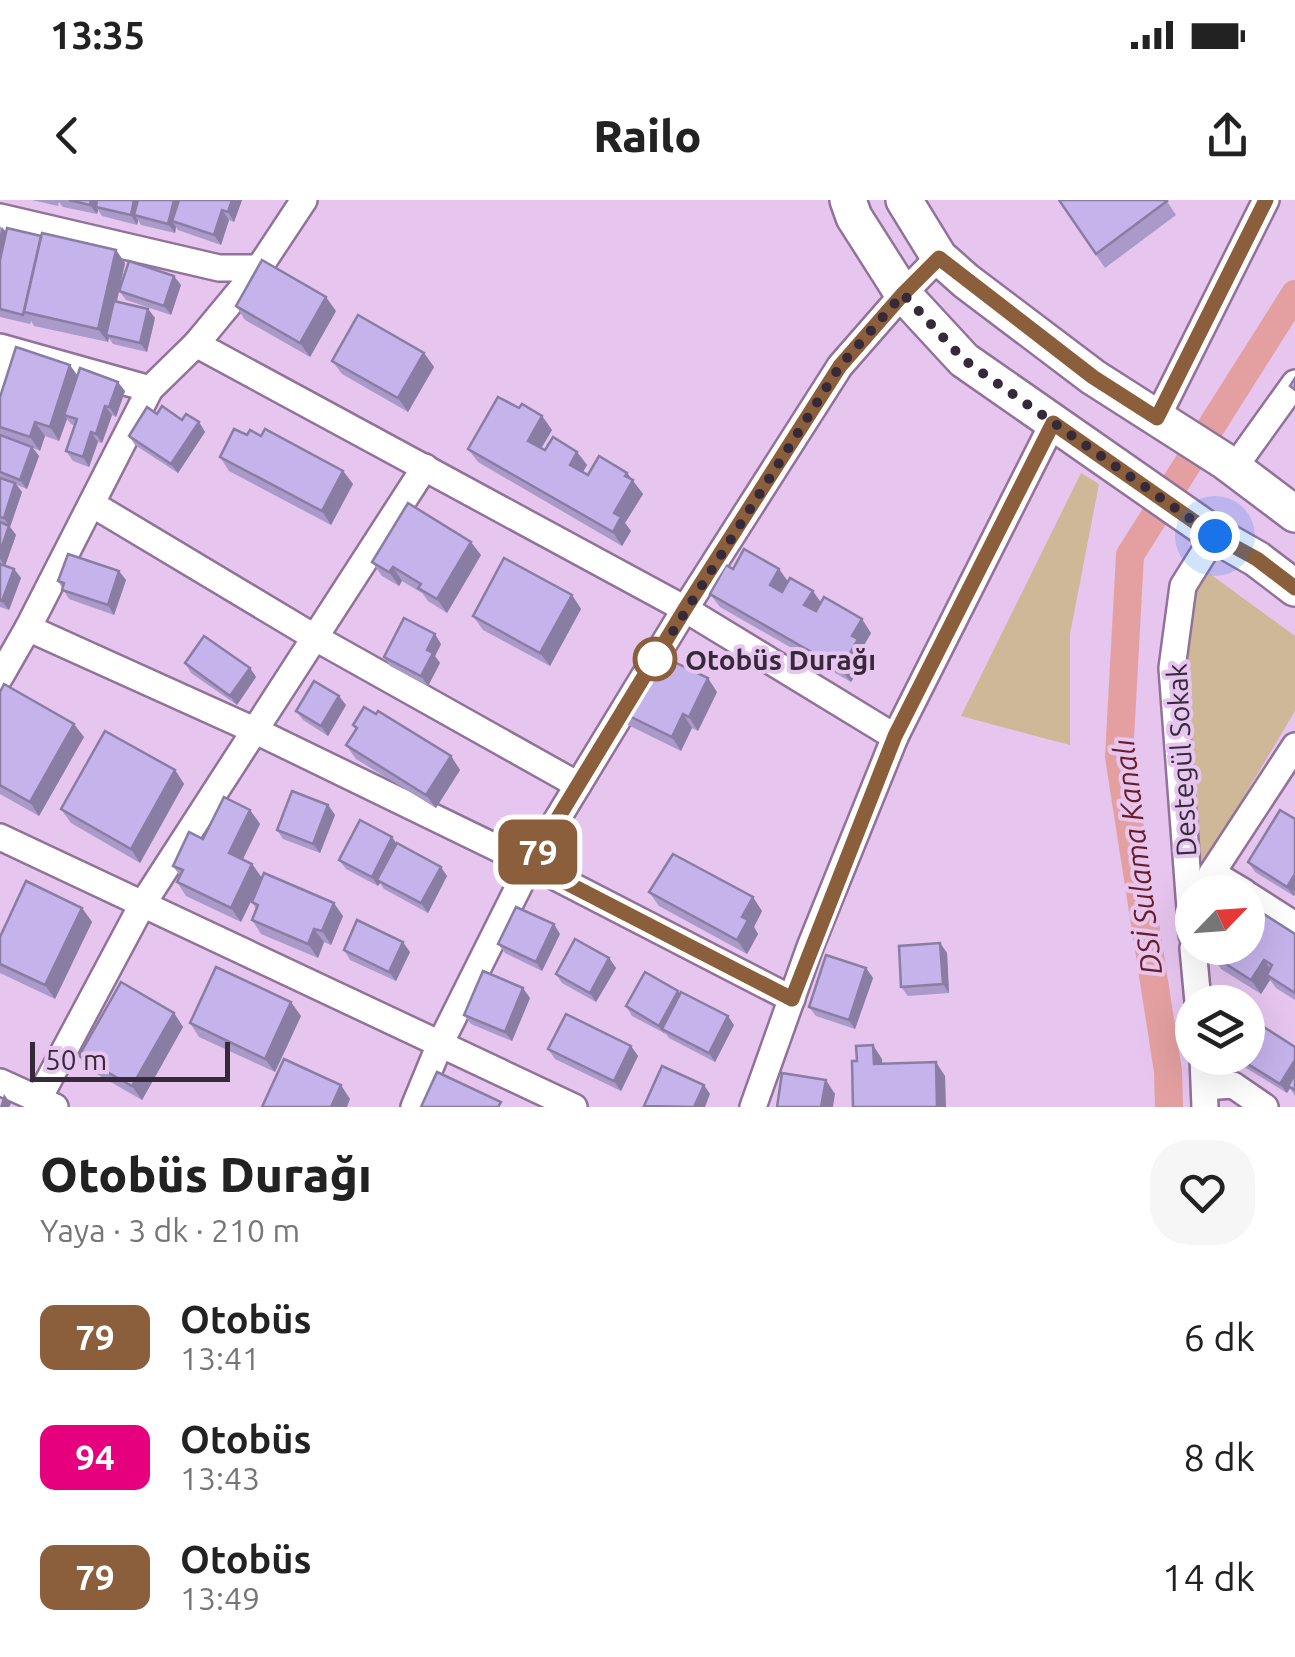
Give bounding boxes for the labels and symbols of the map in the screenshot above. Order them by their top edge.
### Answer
your location [1190,511,1240,561]
marker: Otobüs Durağı [634,638,676,680]
place label: Otobüs Durağı [685,644,876,675]
street label: Destegül Sokak [1160,663,1202,857]
water label: DSİ Sulama Kanalı [1106,737,1168,977]
line badge: 79 [493,820,583,884]
north arrow [1175,875,1265,965]
scale bar [30,1037,230,1081]

